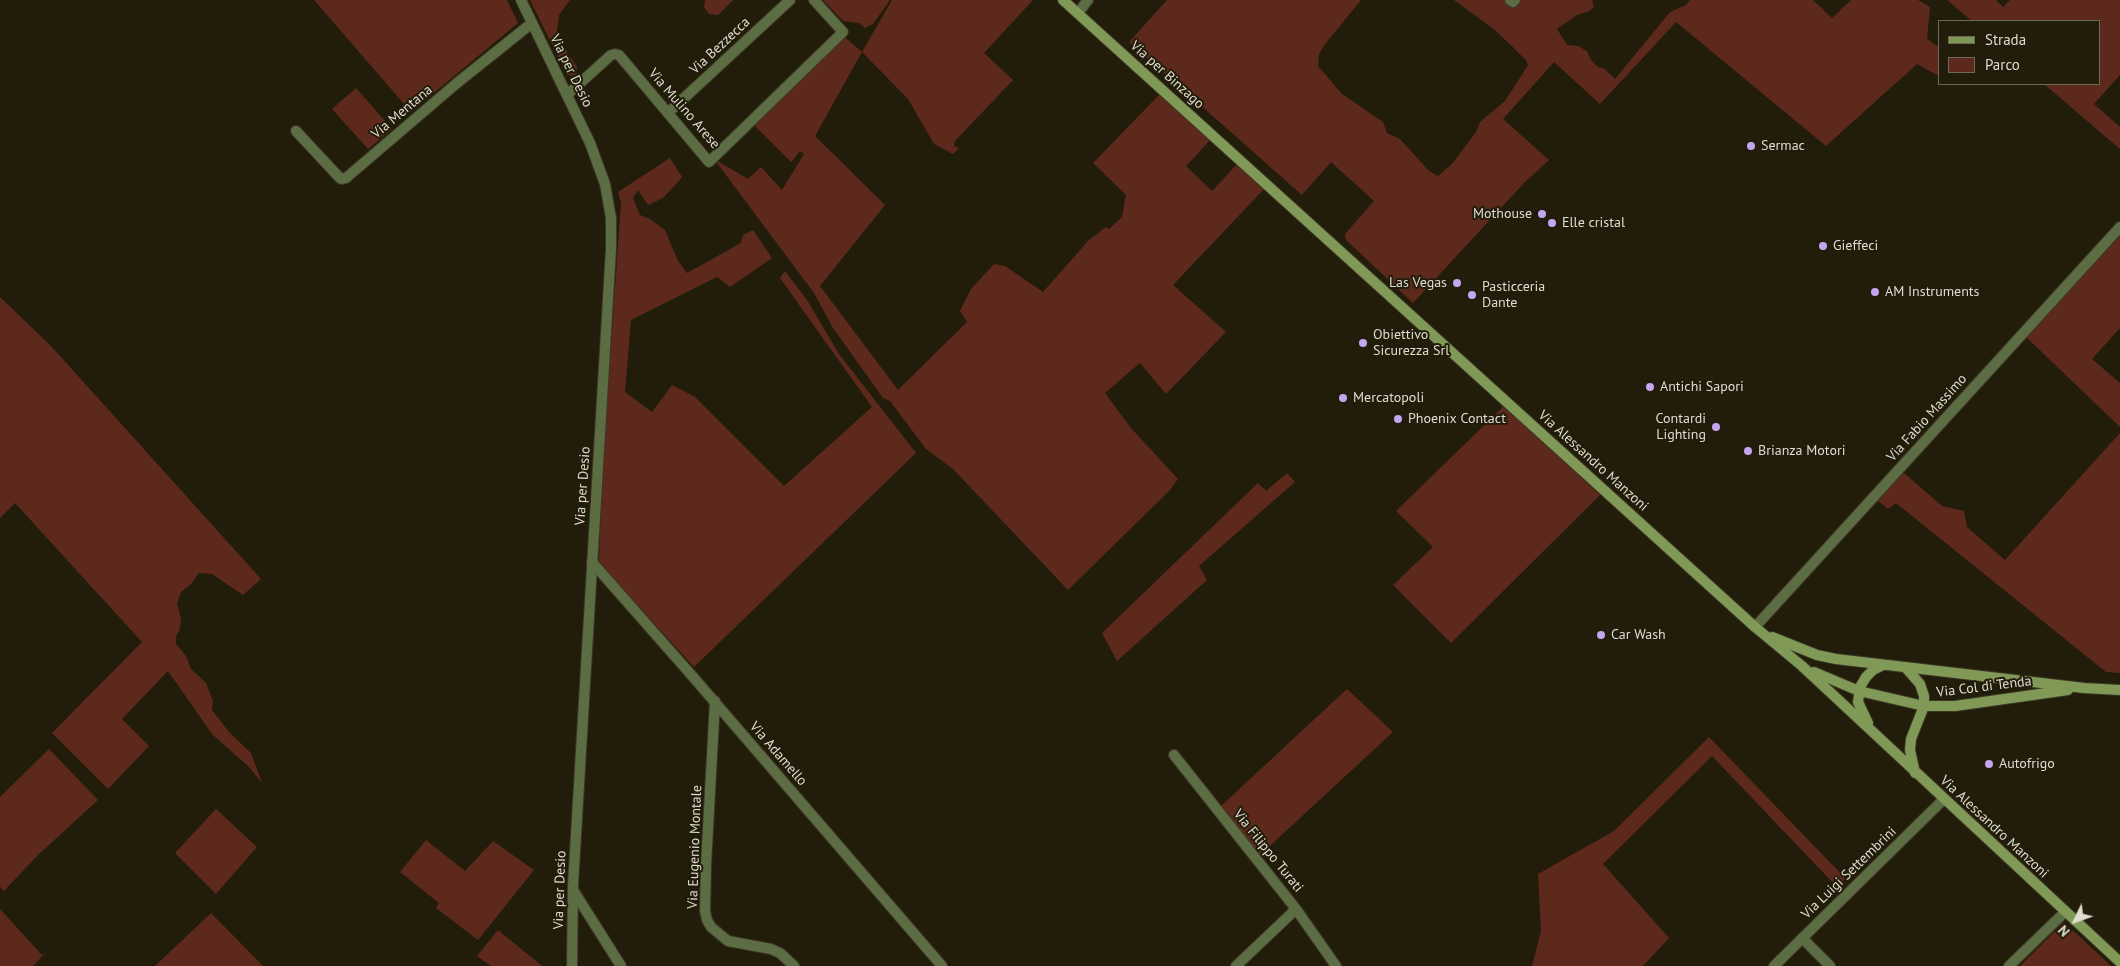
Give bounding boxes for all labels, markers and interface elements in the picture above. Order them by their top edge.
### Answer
street label: Via Bezzecca [686,14,754,78]
legend [1938,20,2100,85]
text: Strada [1985,30,2026,49]
street label: Via per Desio [546,32,596,110]
street label: Via per Binzago [1127,38,1207,112]
text: Parco [1985,55,2020,74]
street label: Via Mulino Arese [645,65,723,153]
street label: Via Mentana [368,82,436,142]
place label: Sermac [1761,138,1805,154]
marker: Sermac [1745,140,1757,152]
place label: Mothouse [1473,206,1532,222]
marker: Mothouse [1536,208,1548,220]
place label: Elle cristal [1562,215,1625,231]
marker: Elle cristal [1546,217,1558,229]
place label: Gieffeci [1833,238,1878,254]
marker: Gieffeci [1817,240,1829,252]
place label: Las Vegas [1389,275,1447,291]
marker: Las Vegas [1451,277,1463,289]
place label: Pasticceria Dante [1482,279,1545,312]
place label: AM Instruments [1885,284,1979,300]
marker: AM Instruments [1869,286,1881,298]
marker: Pasticceria Dante [1466,289,1478,301]
place label: Obiettivo Sicurezza Srl [1373,327,1449,360]
marker: Obiettivo Sicurezza Srl [1357,337,1369,349]
street label: Via Fabio Massimo [1883,371,1971,465]
place label: Antichi Sapori [1660,379,1744,395]
marker: Antichi Sapori [1644,381,1656,393]
place label: Mercatopoli [1353,390,1424,406]
marker: Mercatopoli [1337,392,1349,404]
street label: Via Alessandro Manzoni [1534,407,1652,515]
place label: Phoenix Contact [1408,411,1506,427]
place label: Contardi Lighting [1656,411,1706,444]
marker: Phoenix Contact [1392,413,1404,425]
marker: Contardi Lighting [1710,421,1722,433]
place label: Brianza Motori [1758,443,1845,459]
marker: Brianza Motori [1742,445,1754,457]
street label: Via per Desio [572,446,594,526]
place label: Car Wash [1611,627,1666,643]
marker: Car Wash [1595,629,1607,641]
street label: Via Col di Tenda [1936,673,2032,701]
street label: Via Adamello [746,719,810,789]
place label: Autofrigo [1999,756,2055,772]
marker: Autofrigo [1983,758,1995,770]
street label: Via Alessandro Manzoni [1936,772,2052,882]
street label: Via Eugenio Montale [684,785,706,909]
street label: Via Filippo Turati [1229,806,1307,896]
street label: Via Luigi Settembrini [1798,823,1900,923]
street label: Via per Desio [550,850,570,930]
north arrow [2050,896,2100,946]
text: N [2054,922,2074,940]

